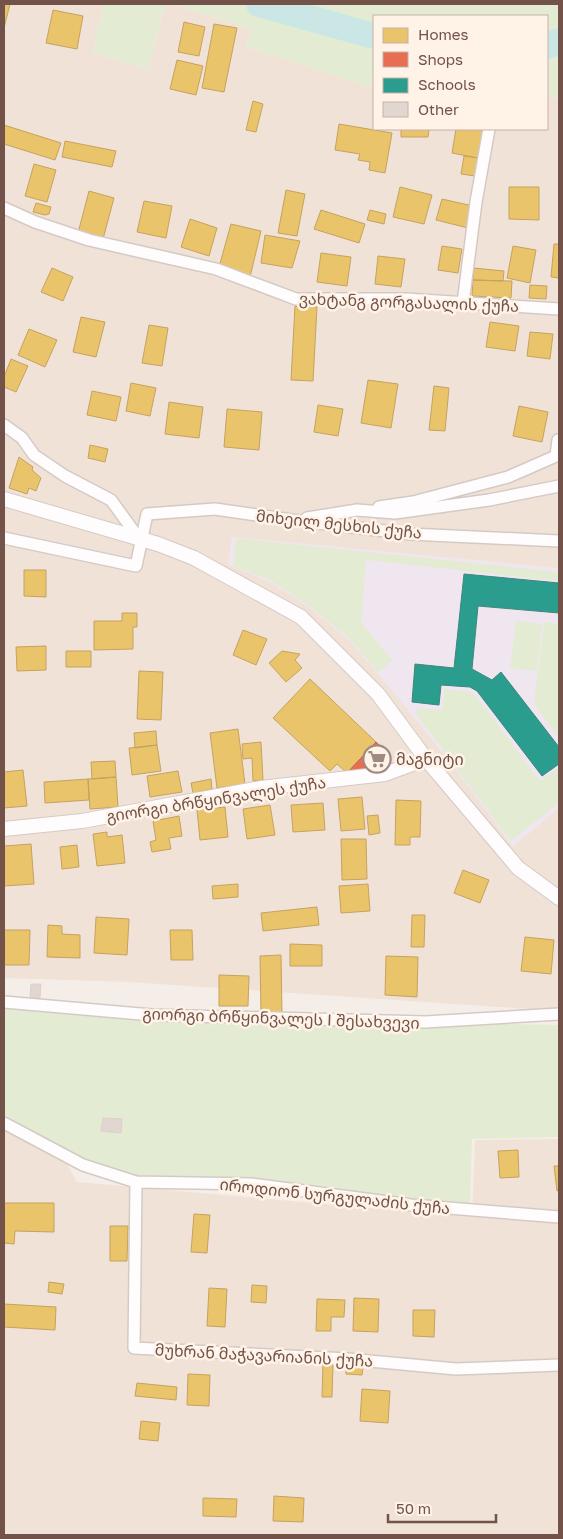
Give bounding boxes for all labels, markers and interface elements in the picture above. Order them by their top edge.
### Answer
legend [373,15,548,130]
text: Homes [418,25,468,43]
text: Shops [418,50,463,68]
text: Schools [418,75,476,93]
text: Other [418,100,459,118]
street label: ვახტანგ გორგასალის ქუჩა [299,288,519,317]
street label: მიხეილ მესხის ქუჩა [255,505,423,544]
supermarket icon: მაგნიტი [362,744,392,774]
place label: მაგნიტი [396,749,464,769]
street label: გიორგი ბრწყინვალეს ქუჩა [105,772,327,827]
street label: გიორგი ბრწყინვალეს I შესახვევი [142,1003,420,1034]
street label: იროდიონ სურგულაძის ქუჩა [219,1174,451,1219]
street label: მუხრან მაჭავარიანის ქუჩა [154,1339,374,1371]
scale bar [388,1492,496,1524]
text: 50 m [396,1499,431,1517]

